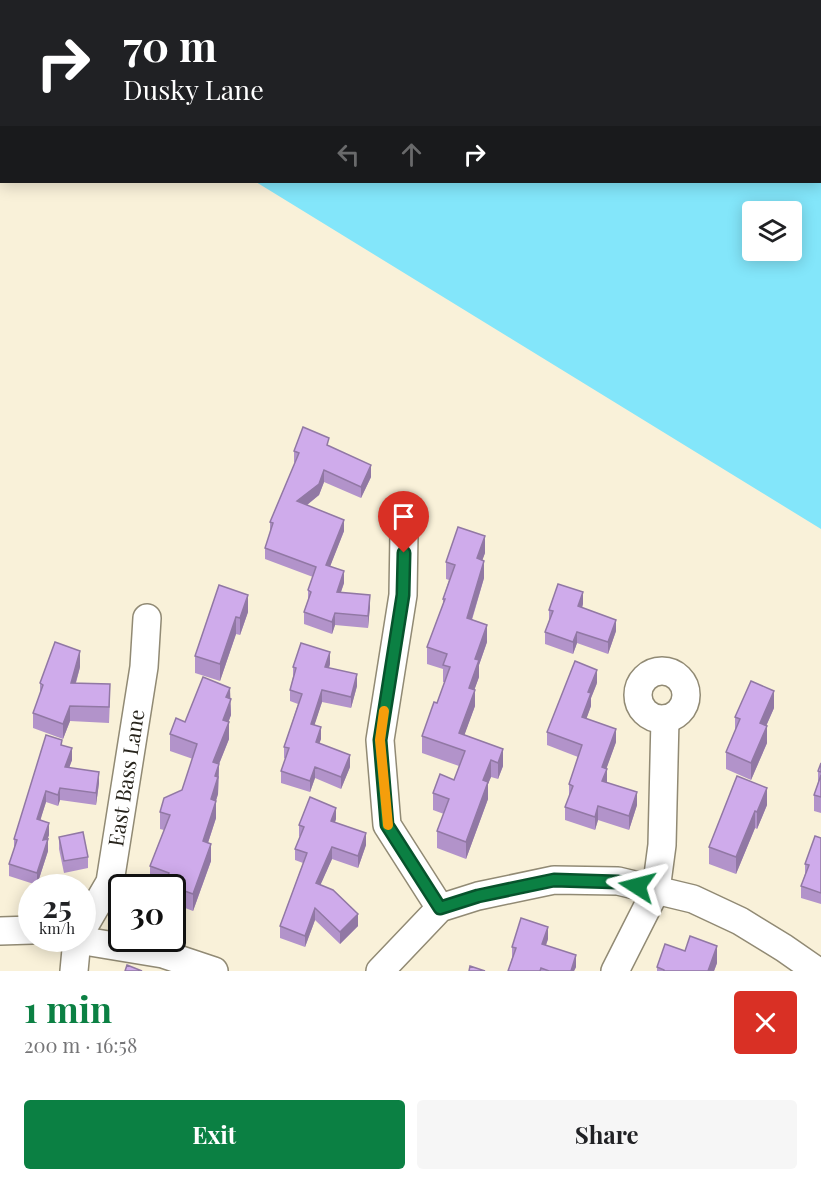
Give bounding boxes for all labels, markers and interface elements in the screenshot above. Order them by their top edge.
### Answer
text: 70 m [123,17,217,73]
icon: right [24,24,102,102]
text: Dusky Lane [123,71,264,107]
icon: left [332,138,365,171]
icon: ahead [395,138,428,171]
icon: right [458,138,491,171]
map controls [742,201,802,261]
button: layers [742,201,802,261]
pin [378,491,429,553]
icon: arrive [387,500,420,533]
street label: East Bass Lane [100,707,150,848]
position arrow [605,854,669,918]
speed limit sign: 30 [108,874,186,952]
text: 25 [42,886,72,926]
text: km/h [39,918,75,938]
text: 1 min [24,984,112,1032]
button: close [734,991,797,1054]
text: 200 m · 16:58 [24,1031,137,1058]
button: Exit [24,1100,405,1169]
button: Share [417,1100,797,1169]

